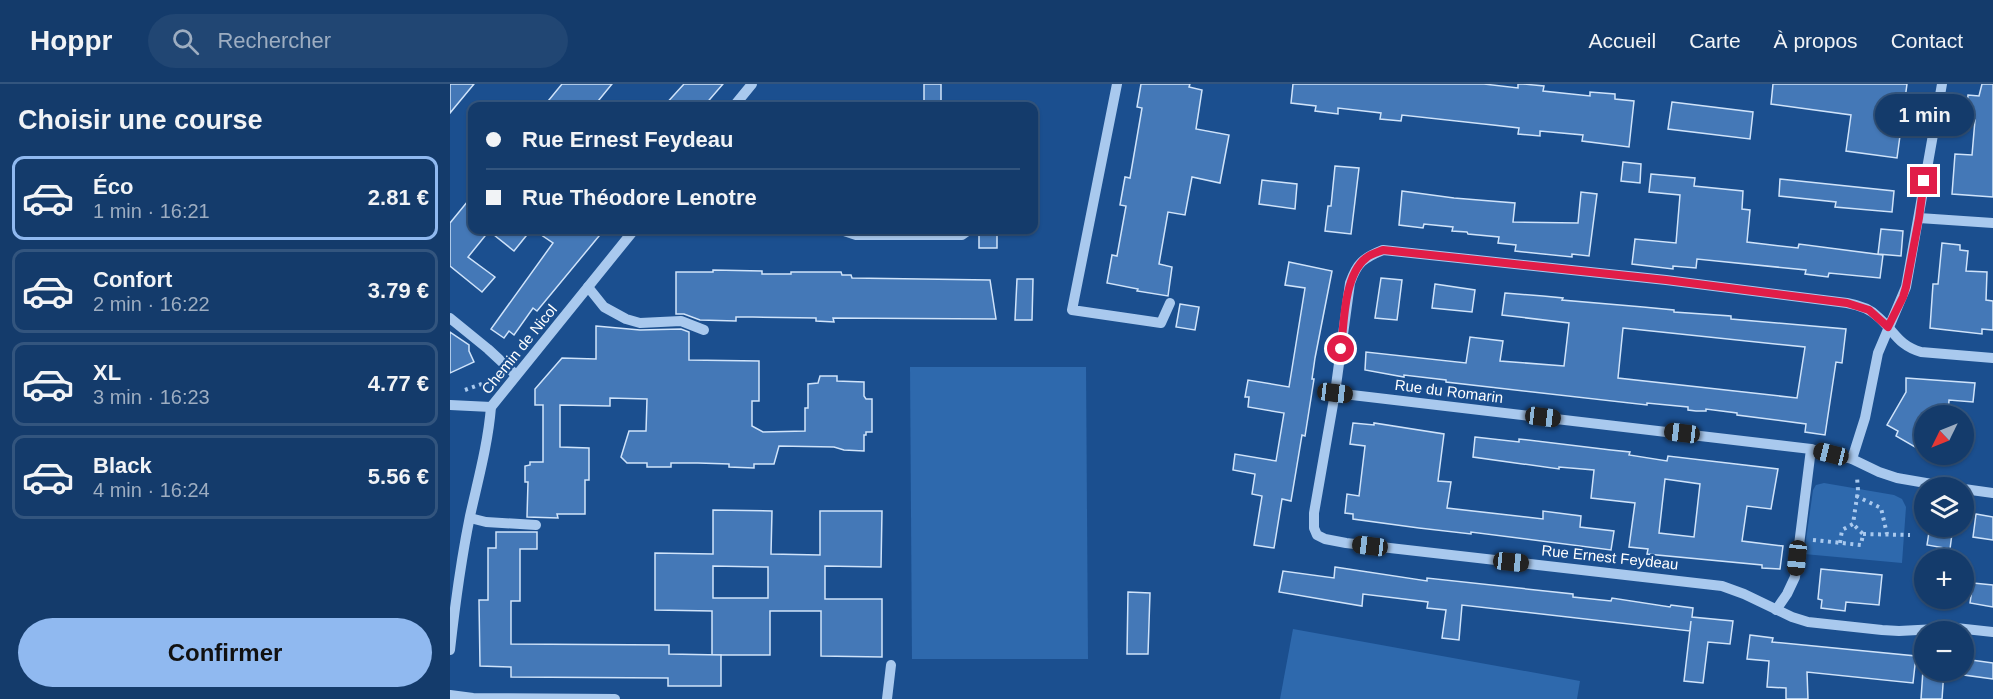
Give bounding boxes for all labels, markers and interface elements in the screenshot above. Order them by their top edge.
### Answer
search box [148,14,568,68]
text: Hoppr [30,25,112,56]
icon: search [169,25,202,58]
text: Rechercher [217,28,331,53]
text: Accueil [1589,29,1656,52]
text: Carte [1689,29,1741,52]
text: À propos [1774,29,1858,52]
text: Contact [1891,29,1963,52]
callout: 1 min [1874,94,1974,136]
text: 1 min [1898,104,1951,126]
text: Choisir une course [18,105,263,135]
text: Rue Ernest Feydeau [522,127,734,152]
route end [1910,167,1937,194]
icon: car [21,171,75,225]
text: Éco [93,174,133,199]
text: 2.81 € [368,185,429,210]
text: Rue Théodore Lenotre [522,185,757,210]
text: 1 min · 16:21 [93,200,210,222]
icon: car [21,264,75,318]
text: Confort [93,267,172,292]
text: 3.79 € [368,278,429,303]
text: 2 min · 16:22 [93,293,210,315]
street label: Chemin de Nicol [478,301,560,397]
route start [1327,335,1354,362]
icon: car [21,357,75,411]
text: XL [93,360,121,385]
text: 4.77 € [368,371,429,396]
street label: Rue du Romarin [1394,376,1504,406]
car [1316,382,1354,404]
text: 3 min · 16:23 [93,386,210,408]
north arrow [1914,405,1974,465]
map controls [1914,405,1974,681]
car [1524,406,1562,428]
car [1663,422,1701,444]
car [1811,441,1851,467]
icon: car [21,450,75,504]
text: Black [93,453,152,478]
text: 5.56 € [368,464,429,489]
button: layers [1914,477,1974,537]
text: 4 min · 16:24 [93,479,210,501]
car [1351,535,1389,557]
car [1786,539,1808,577]
street label: Rue Ernest Feydeau [1541,541,1679,573]
button: + [1914,549,1974,609]
car [1492,551,1530,573]
button: Confirmer [18,618,432,687]
button: − [1914,621,1974,681]

